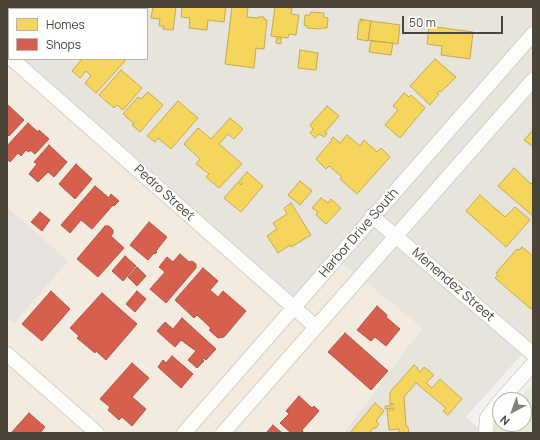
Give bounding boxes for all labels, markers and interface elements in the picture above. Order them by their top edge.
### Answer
legend [8,8,148,60]
scale bar [404,8,505,34]
text: 50 m [409,14,436,31]
text: Homes [46,16,85,33]
text: Shops [46,36,81,53]
street label: Pedro Street [130,162,198,224]
street label: Harbor Drive South [316,185,402,281]
street label: Menendez Street [409,245,497,325]
north arrow [492,392,532,432]
text: N [497,412,512,429]

